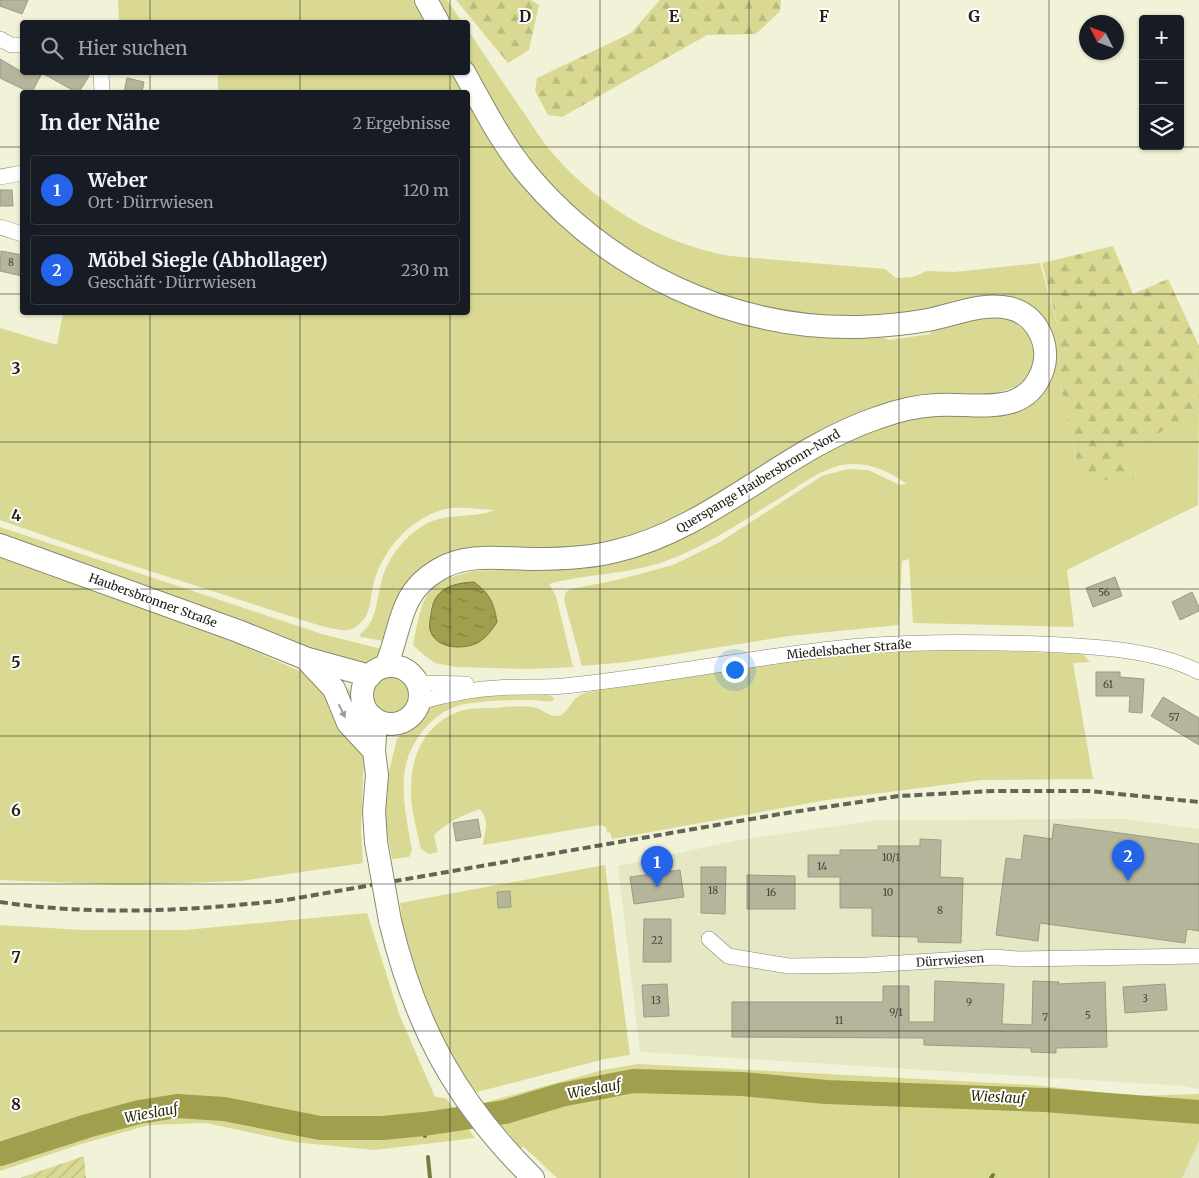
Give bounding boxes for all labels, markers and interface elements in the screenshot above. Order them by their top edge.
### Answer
text: D [519,6,531,26]
text: E [669,6,680,26]
text: F [819,6,829,26]
text: G [968,6,980,26]
north arrow [1079,15,1124,60]
map controls [1139,15,1184,150]
button: + [1139,15,1184,60]
search box [20,20,470,75]
icon: search [38,34,66,62]
text: Hier suchen [78,36,188,60]
button: − [1139,60,1184,105]
button: layers [1139,105,1184,150]
text: In der Nähe [40,109,160,136]
text: 2 Ergebnisse [352,113,450,133]
text: Weber [88,168,148,192]
text: 1 [53,180,61,200]
text: 120 m [403,180,449,200]
text: Ort · Dürrwiesen [88,192,214,212]
text: Möbel Siegle (Abhollager) [88,248,328,272]
house number: 8 [8,256,14,269]
text: 2 [52,260,62,280]
text: 230 m [401,260,449,280]
text: Geschäft · Dürrwiesen [88,272,256,292]
text: 3 [11,358,21,378]
street label: Querspange Haubersbronn-Nord [673,426,843,536]
text: 4 [11,505,21,525]
street label: Haubersbronner Straße [87,570,219,630]
house number: 56 [1098,586,1110,599]
street label: Miedelsbacher Straße [786,636,912,662]
text: 5 [11,652,21,672]
your location [722,657,748,683]
house number: 61 [1103,678,1113,691]
one-way arrow [339,704,347,718]
house number: 57 [1168,711,1180,724]
text: 6 [11,800,21,820]
pin: 2 [1112,840,1144,881]
pin: 1 [641,846,673,887]
house number: 10/1 [882,851,901,864]
house number: 14 [817,860,827,873]
house number: 18 [708,884,718,897]
house number: 16 [766,886,776,899]
house number: 10 [883,886,893,899]
house number: 8 [937,904,943,917]
house number: 22 [651,934,663,947]
text: 7 [11,947,21,967]
street label: Dürrwiesen [915,950,985,970]
house number: 3 [1142,992,1148,1005]
house number: 13 [651,994,661,1007]
house number: 9 [966,996,972,1009]
house number: 9/1 [889,1006,903,1019]
house number: 5 [1085,1009,1091,1022]
house number: 7 [1042,1011,1048,1024]
house number: 11 [835,1014,844,1027]
water label: Wieslauf [565,1075,625,1103]
water label: Wieslauf [970,1087,1028,1108]
text: 8 [11,1094,21,1114]
water label: Wieslauf [122,1099,182,1127]

